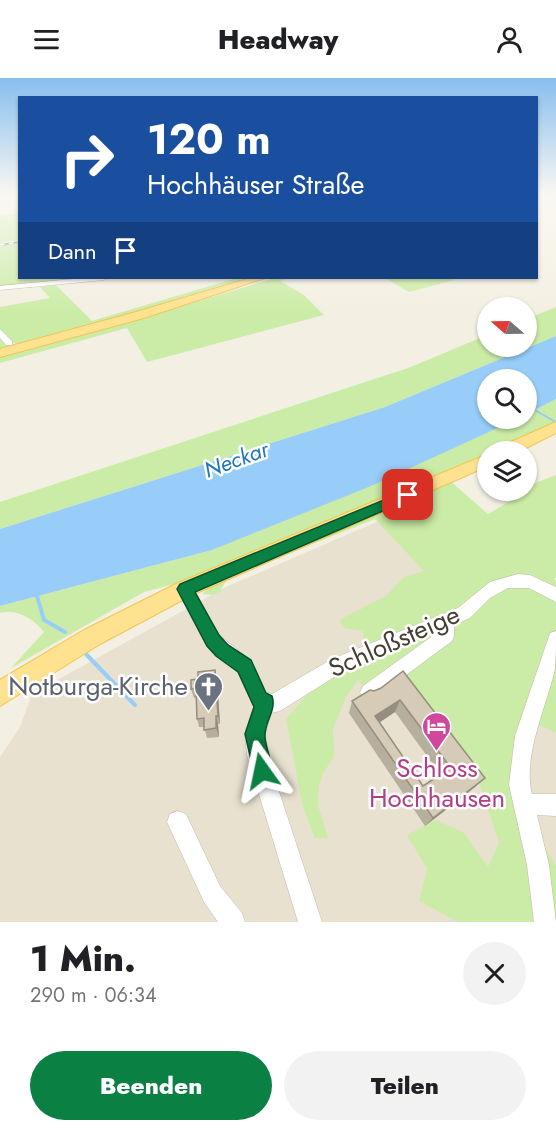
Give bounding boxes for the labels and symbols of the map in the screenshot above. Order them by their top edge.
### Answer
north arrow [477,297,537,357]
water label: Neckar [199,432,274,485]
pin [382,469,433,520]
street label: Schloßsteige [322,595,466,687]
place label: Notburga-Kirche [8,667,188,705]
church icon: Notburga-Kirche [193,670,225,712]
hotel icon: Schloss Hochhausen [421,710,453,752]
position arrow [230,739,294,803]
place label: Schloss Hochhausen [369,749,505,817]

